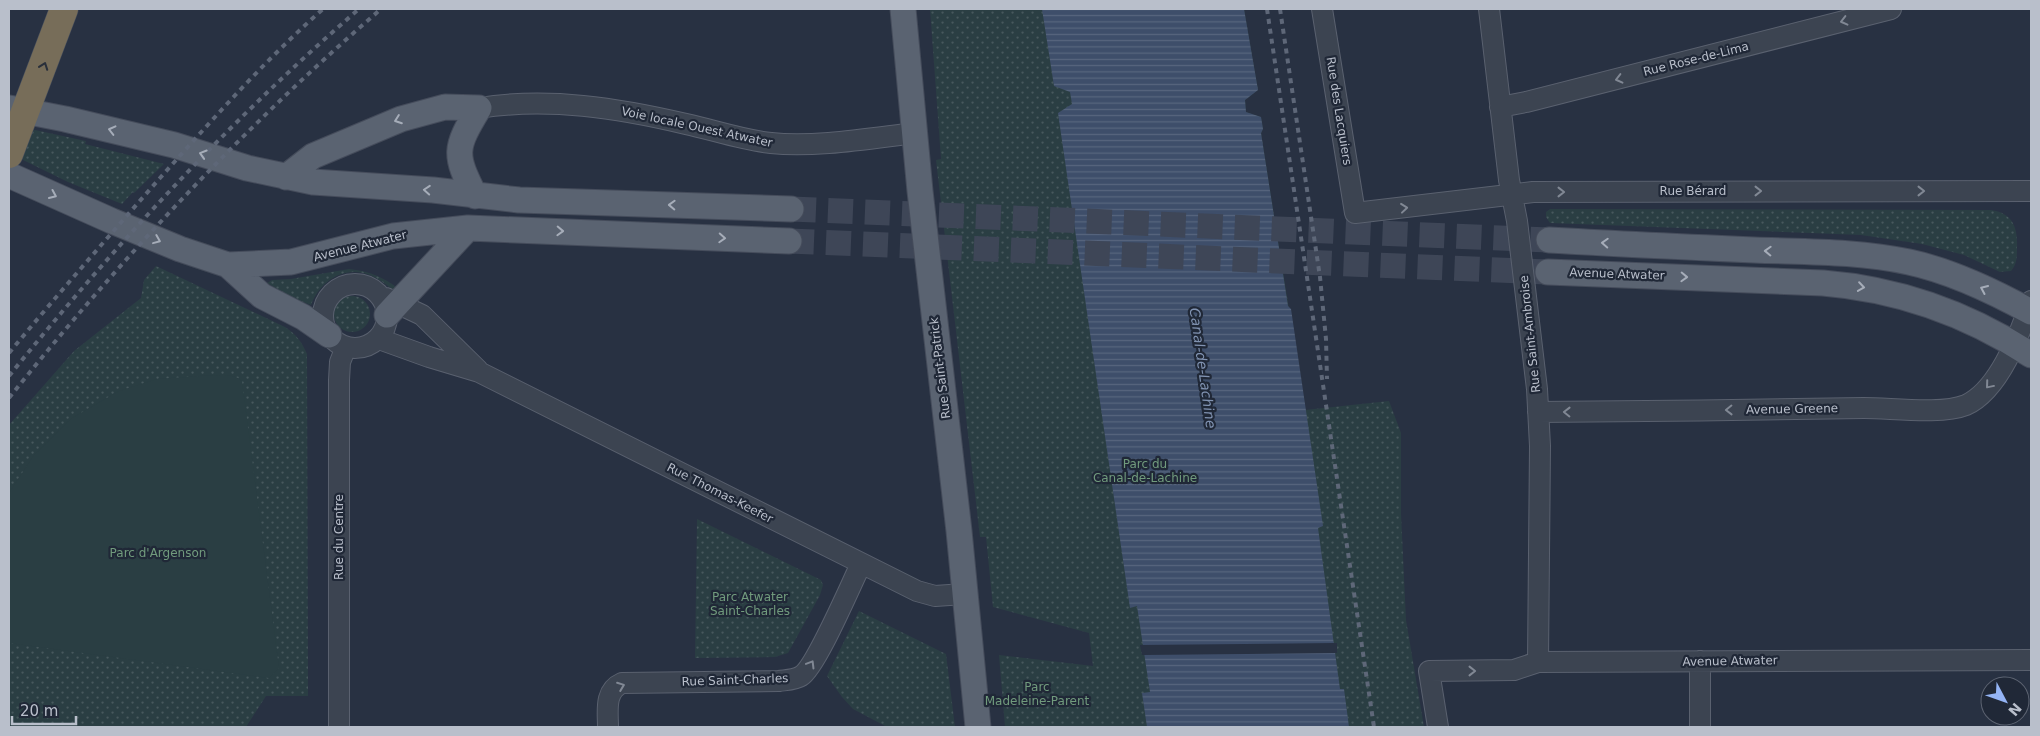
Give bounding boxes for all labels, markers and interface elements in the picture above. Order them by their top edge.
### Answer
one-way arrow [1840,15,1849,26]
street label: Rue Rose-de-Lima [1642,39,1750,79]
street label: Rue des Lacquiers [1324,56,1354,166]
one-way arrow [38,62,48,70]
one-way arrow [1614,73,1623,84]
street label: Voie locale Ouest Atwater [620,104,774,150]
one-way arrow [394,114,403,124]
one-way arrow [107,125,116,136]
one-way arrow [200,150,208,160]
one-way arrow [423,184,431,195]
street label: Rue Bérard [1660,184,1726,198]
one-way arrow [1755,186,1763,196]
one-way arrow [1918,186,1925,196]
one-way arrow [1558,187,1565,197]
one-way arrow [48,189,57,199]
one-way arrow [668,200,676,210]
one-way arrow [1400,203,1408,214]
one-way arrow [556,226,564,237]
street label: Avenue Atwater [312,228,408,264]
one-way arrow [719,233,727,244]
one-way arrow [152,234,161,244]
one-way arrow [1601,238,1609,249]
one-way arrow [1763,245,1771,256]
street label: Avenue Atwater [1569,265,1665,283]
one-way arrow [1681,272,1689,282]
street label: Rue Saint-Ambroise [1517,275,1543,393]
one-way arrow [1857,281,1865,292]
one-way arrow [1980,284,1989,295]
water label: Canal-de-Lachine [1187,307,1219,429]
street label: Rue Saint-Patrick [927,316,953,420]
one-way arrow [1986,379,1994,388]
street label: Avenue Greene [1746,401,1838,417]
one-way arrow [1725,405,1732,415]
one-way arrow [1562,407,1570,417]
park label: Parc du Canal-de-Lachine [1093,457,1197,485]
street label: Rue Thomas-Keefer [665,460,775,526]
street label: Rue du Centre [332,494,346,580]
park label: Parc d'Argenson [110,546,206,560]
park label: Parc Atwater Saint-Charles [710,590,790,618]
street label: Avenue Atwater [1682,653,1778,669]
one-way arrow [804,660,814,669]
one-way arrow [1468,666,1476,676]
street label: Rue Saint-Charles [681,671,789,689]
north arrow [1980,676,2030,726]
park label: Parc Madeleine-Parent [985,680,1090,708]
one-way arrow [616,682,625,692]
scale bar [12,694,76,726]
text: N [2005,700,2025,719]
text: 20 m [20,702,58,720]

